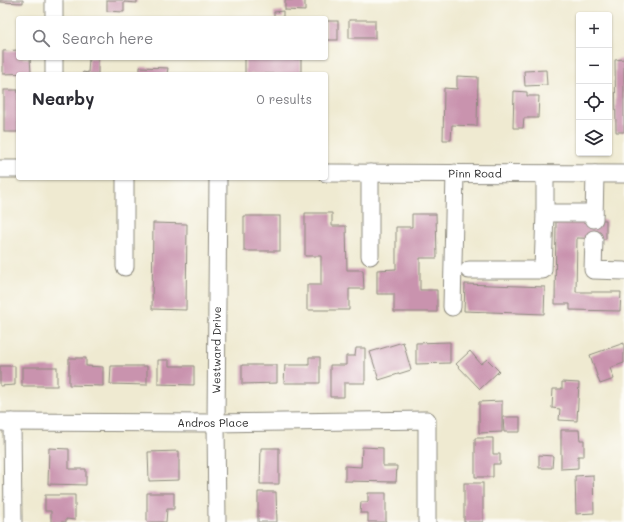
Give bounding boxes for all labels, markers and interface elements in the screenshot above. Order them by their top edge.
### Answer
map controls [576,12,612,156]
button: + [576,12,612,48]
search box [16,16,328,60]
icon: search [30,27,52,49]
text: Search here [62,28,153,48]
button: − [576,48,612,84]
button: locate [576,84,612,120]
text: Nearby [32,87,94,109]
text: 0 results [257,90,312,107]
button: layers [576,120,612,156]
street label: Pinn Road [448,165,502,181]
street label: Westward Drive [208,306,224,394]
street label: Andros Place [177,415,249,430]

